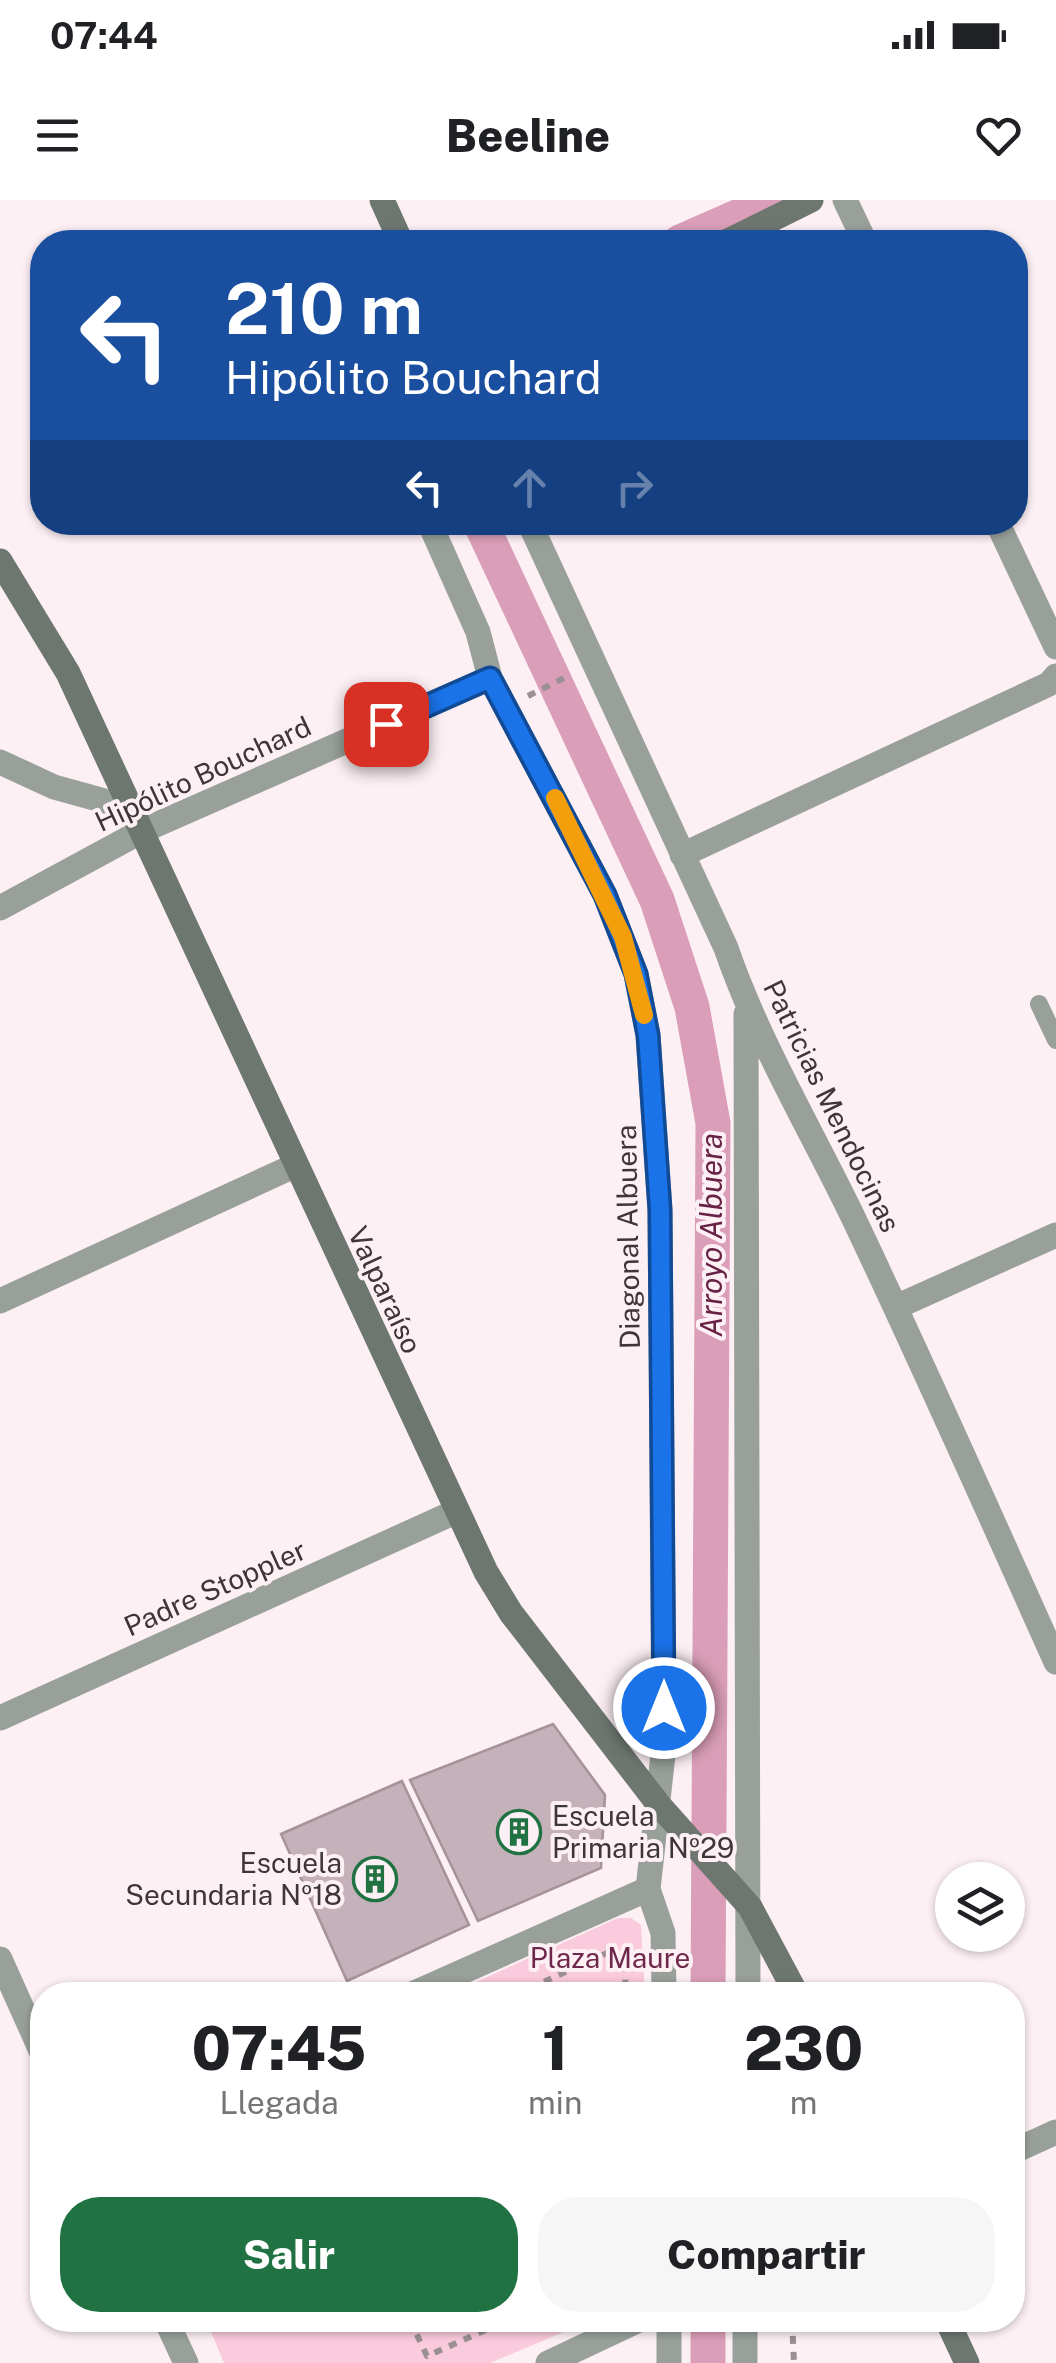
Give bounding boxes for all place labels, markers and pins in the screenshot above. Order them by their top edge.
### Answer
pin [344,682,429,767]
place label: Escuela Primaria Nº29 [552,1799,734,1864]
building icon: Escuela Primaria Nº29 [496,1809,542,1855]
place label: Escuela Secundaria Nº18 [125,1846,342,1911]
building icon: Escuela Secundaria Nº18 [352,1856,398,1902]

